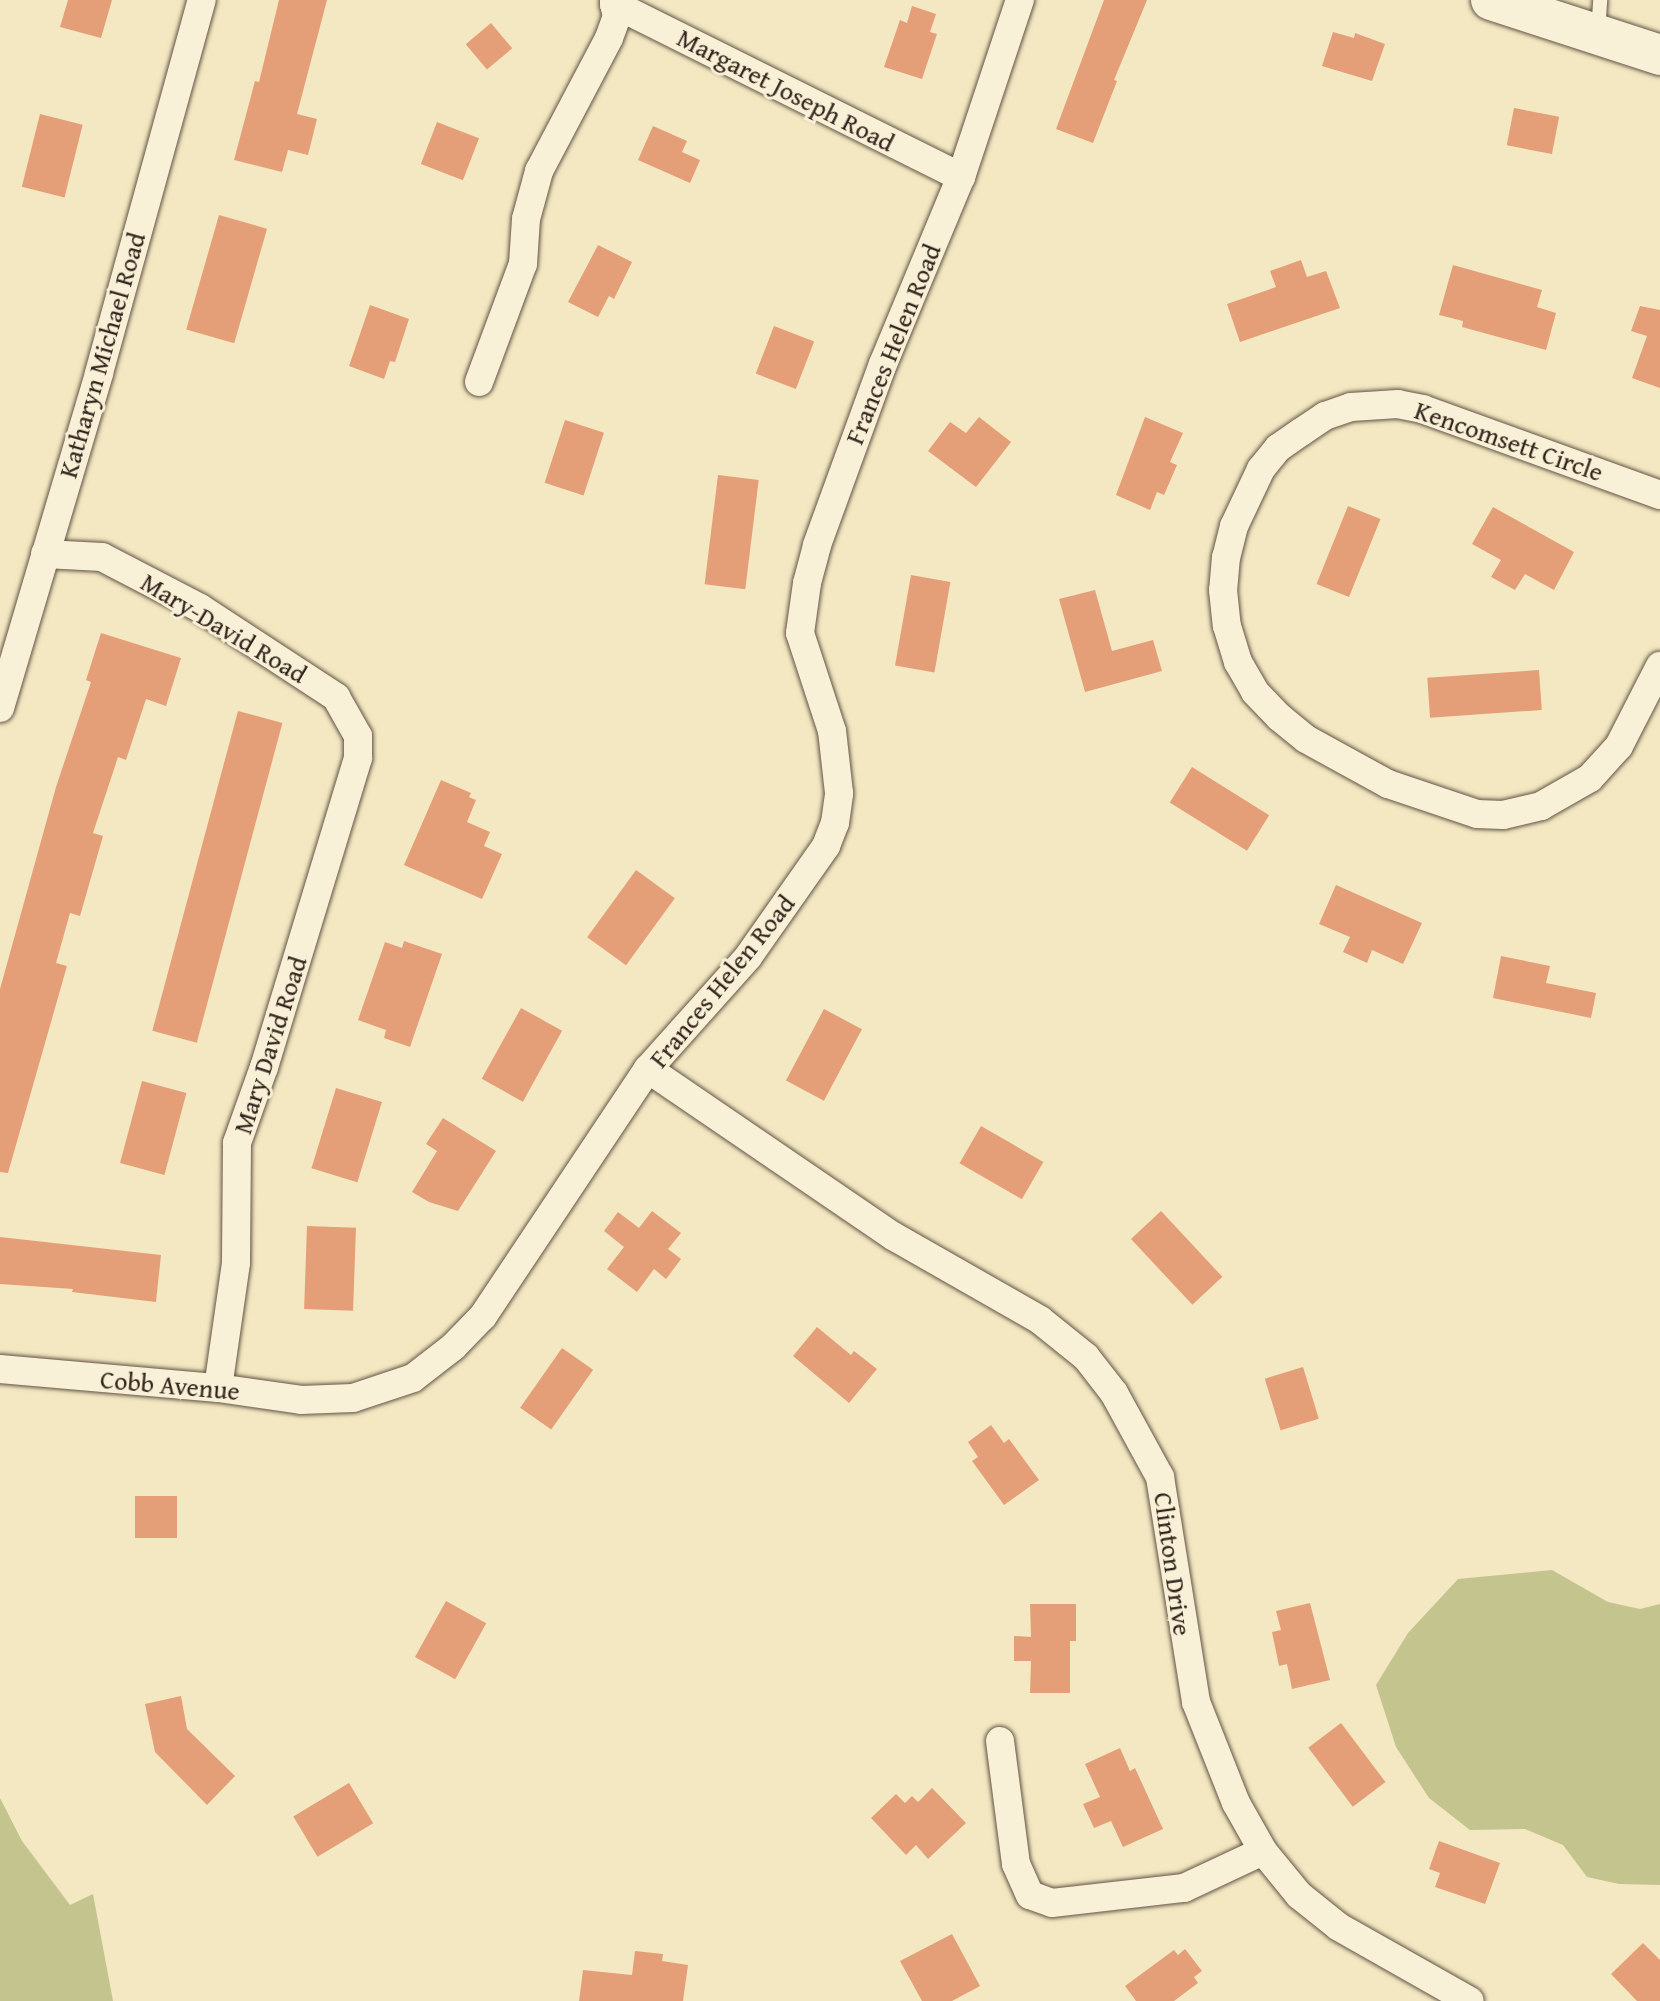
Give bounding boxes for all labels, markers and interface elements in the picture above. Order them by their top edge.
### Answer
street label: Margaret Joseph Road [672,22,900,158]
street label: Katharyn Michael Road [52,229,152,481]
street label: Frances Helen Road [839,239,947,449]
street label: Kencomsett Circle [1411,394,1607,488]
street label: Mary-David Road [135,566,313,690]
street label: Frances Helen Road [643,888,801,1074]
street label: Mary David Road [227,952,313,1138]
street label: Cobb Avenue [99,1363,241,1407]
street label: Clinton Drive [1148,1490,1198,1638]

